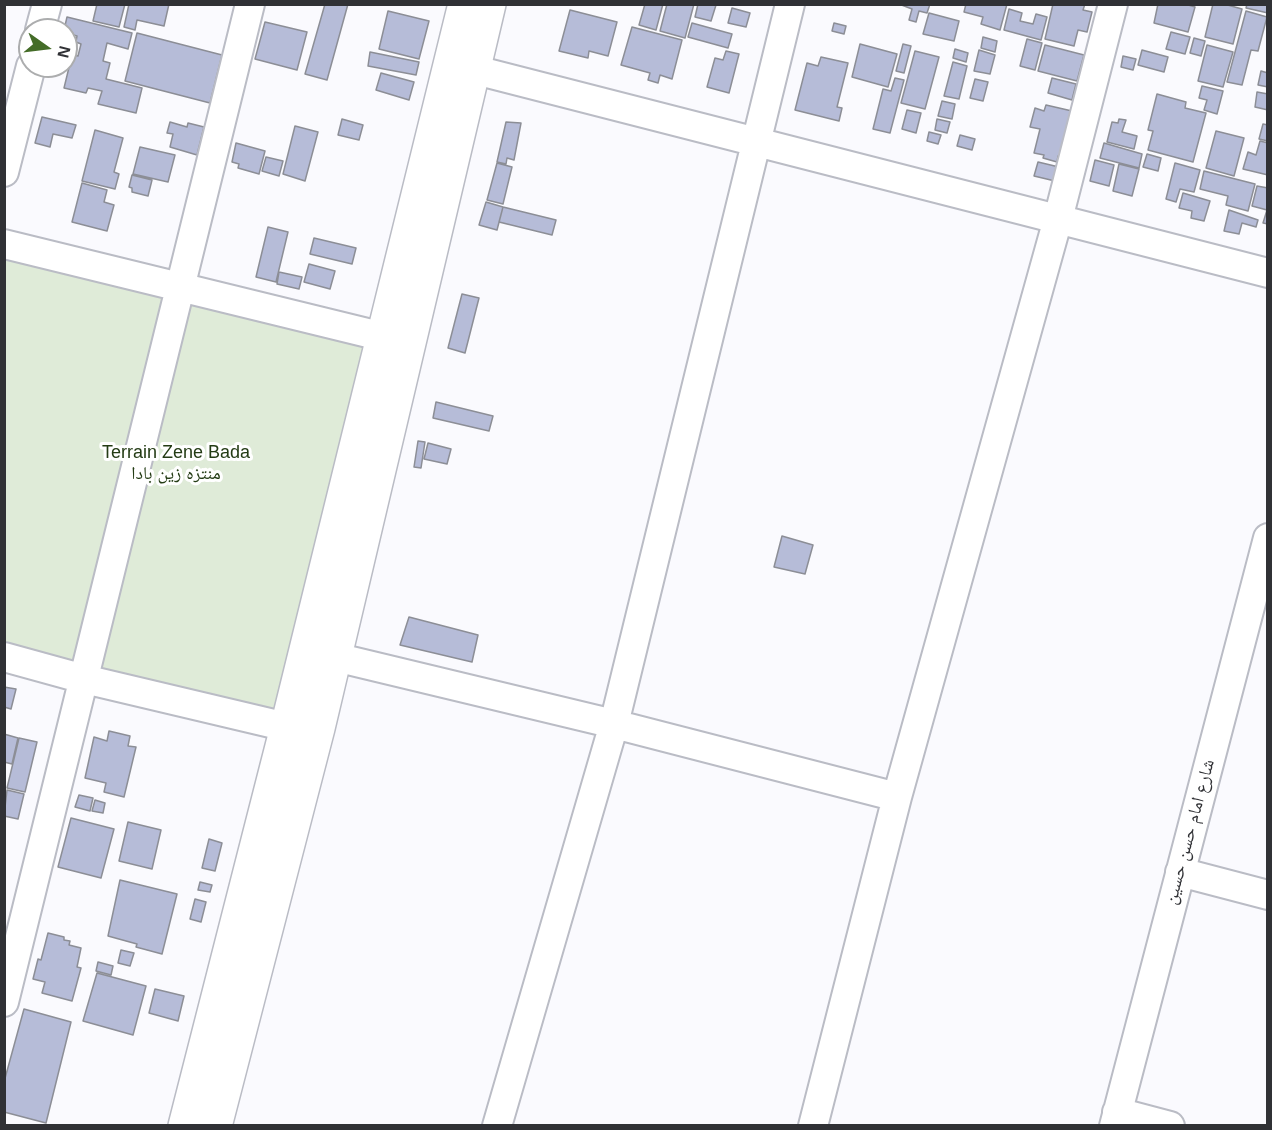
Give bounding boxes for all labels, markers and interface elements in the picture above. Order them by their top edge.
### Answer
north arrow [18,18,78,78]
text: N [54,44,74,60]
park label: Terrain Zene Bada منتزه زين بادا [102,442,250,484]
street label: شارع امام حسن حسين [1160,757,1220,907]

